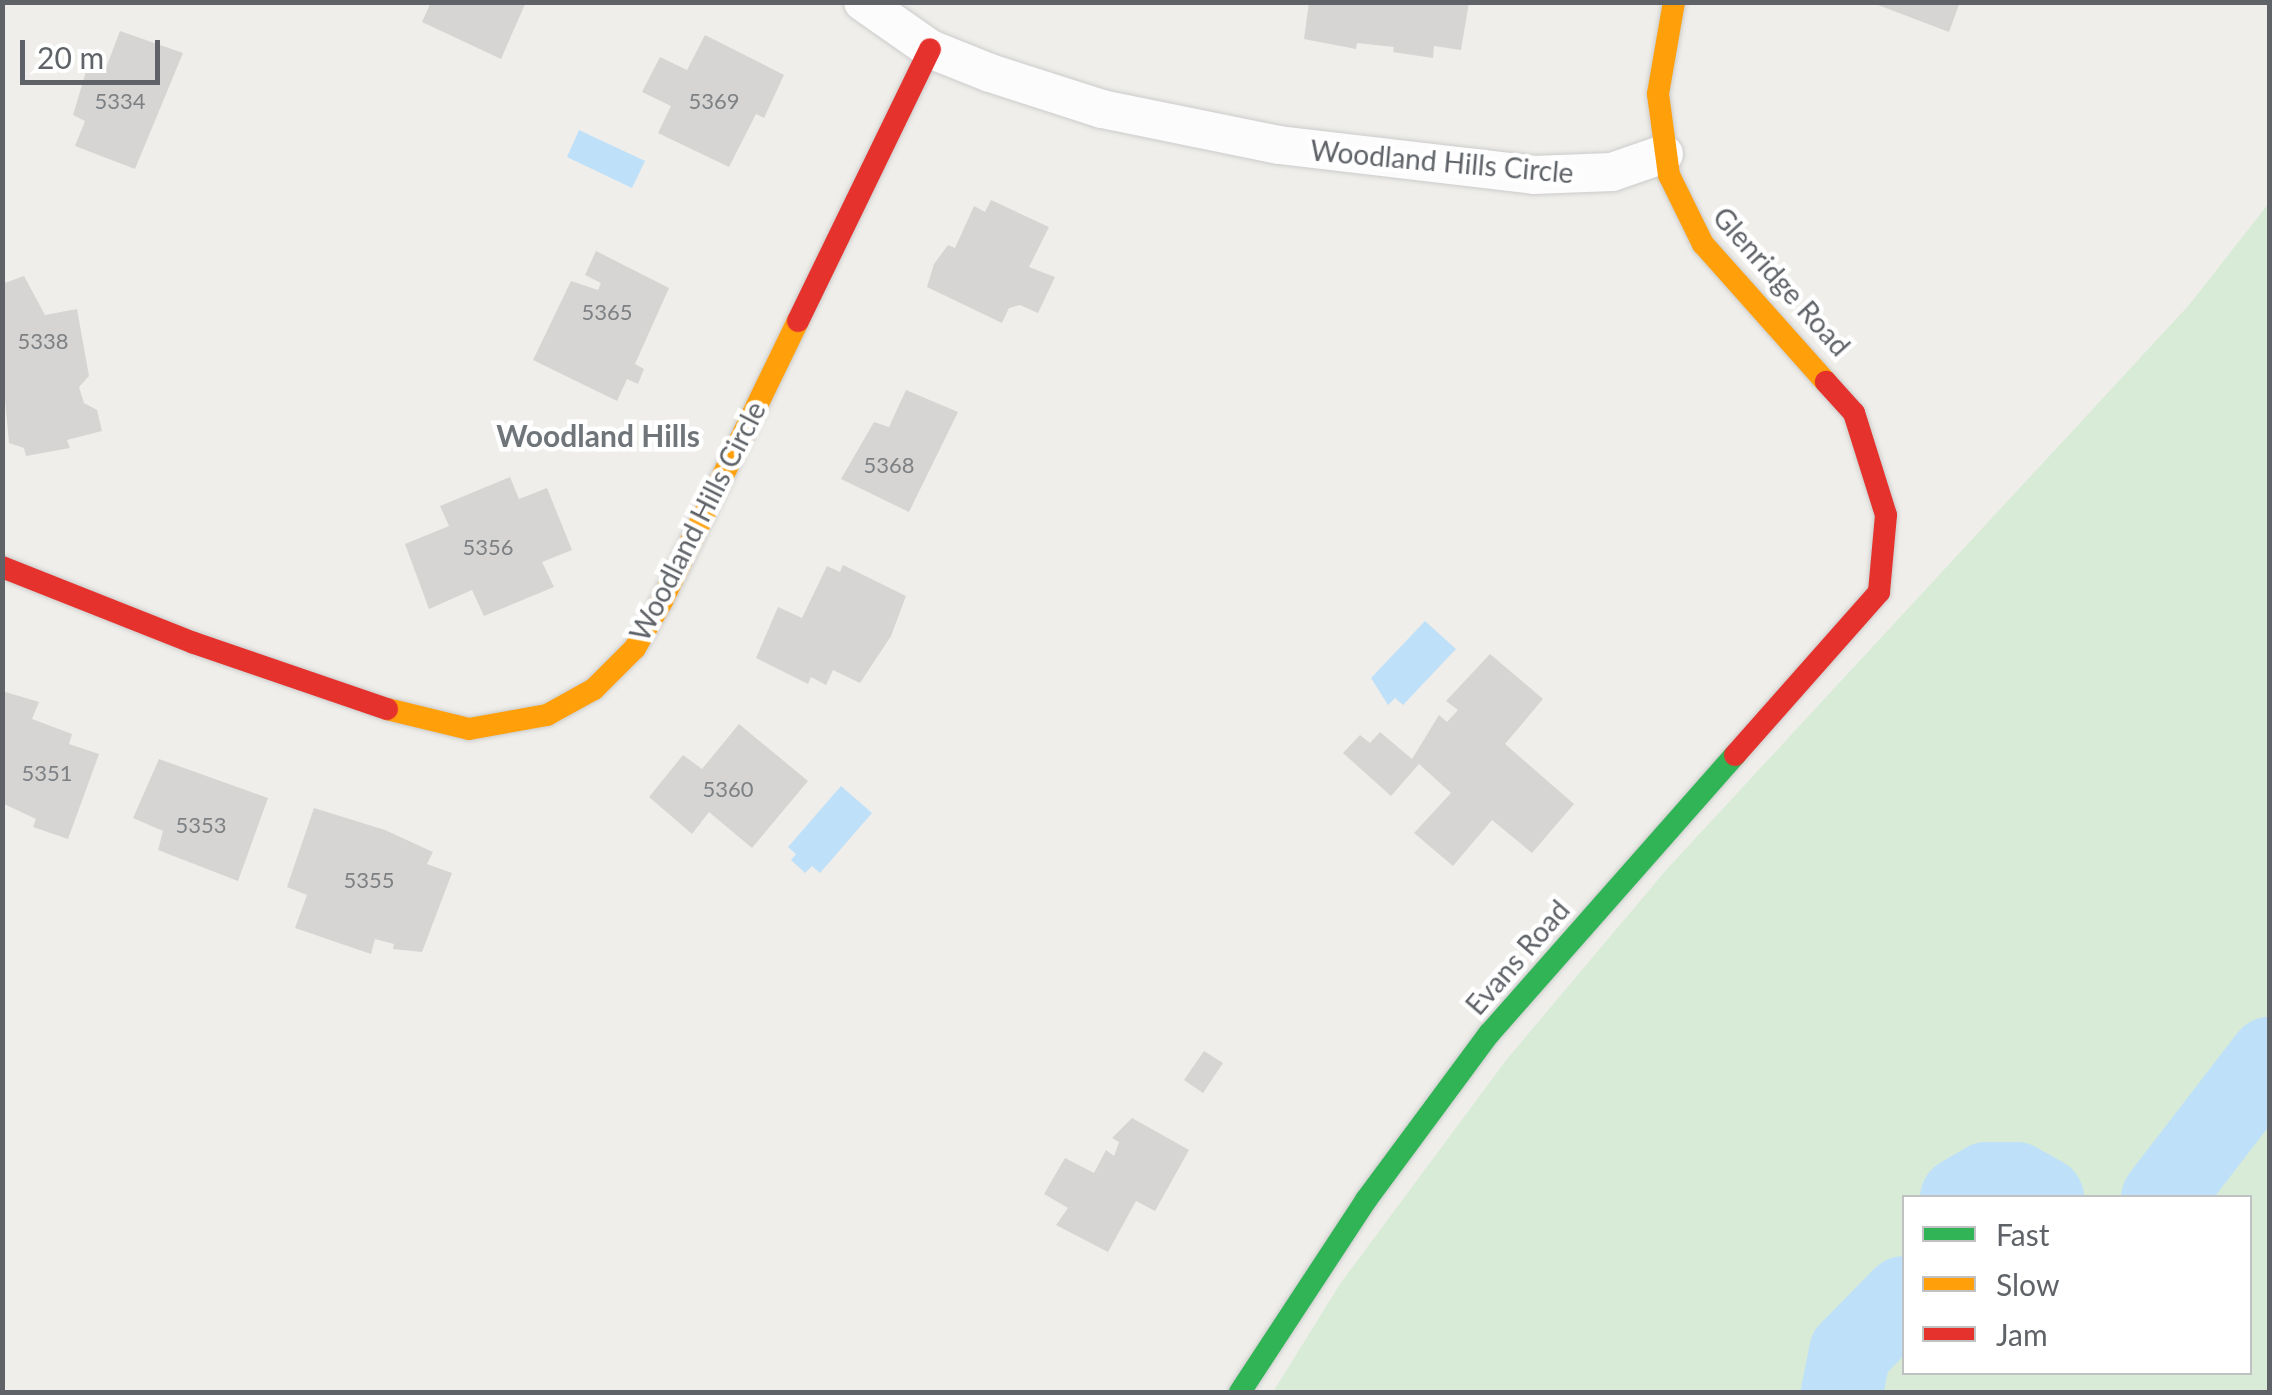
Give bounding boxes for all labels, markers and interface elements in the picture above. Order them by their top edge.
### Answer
scale bar [25,20,165,82]
text: 20 m [37,39,104,75]
house number: 5334 [94,88,146,114]
house number: 5369 [688,88,740,114]
street label: Woodland Hills Circle [1309,133,1575,189]
street label: Glenridge Road [1707,200,1857,362]
house number: 5365 [581,299,633,325]
house number: 5338 [17,328,69,354]
street label: Woodland Hills Circle [622,396,772,646]
district label: Woodland Hills [496,417,700,453]
house number: 5368 [863,452,915,478]
house number: 5356 [462,534,514,560]
house number: 5351 [21,760,73,786]
house number: 5360 [702,776,754,802]
house number: 5353 [175,812,227,838]
house number: 5355 [343,867,395,893]
street label: Evans Road [1458,893,1576,1021]
legend [1902,1195,2252,1375]
text: Fast [1996,1216,2050,1252]
text: Slow [1996,1266,2059,1302]
text: Jam [1996,1316,2048,1352]

